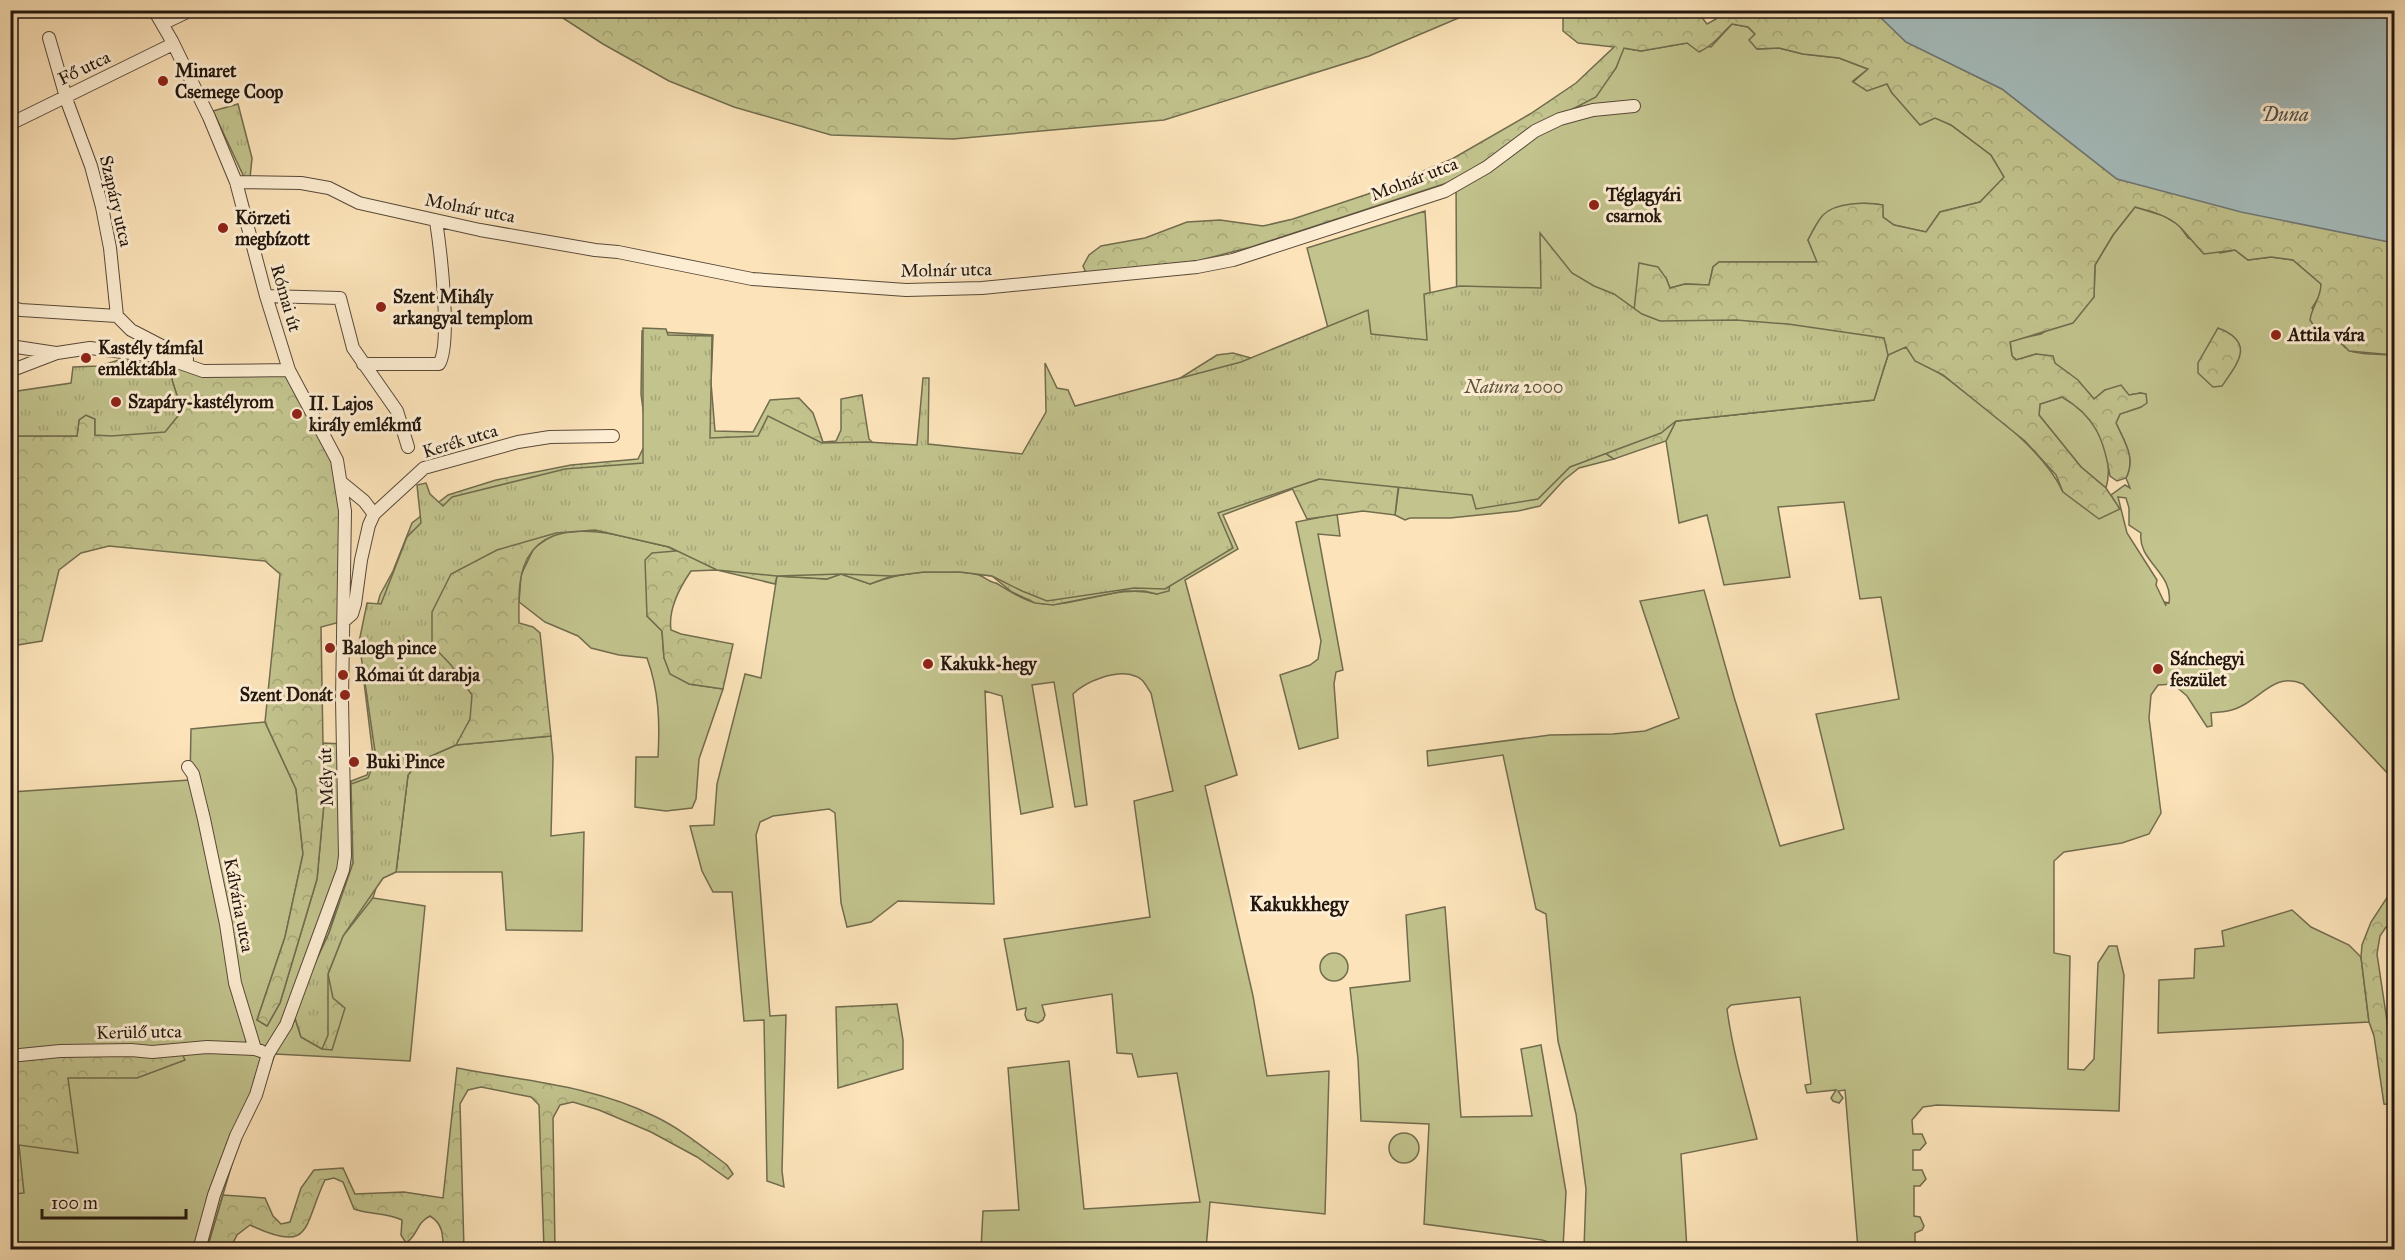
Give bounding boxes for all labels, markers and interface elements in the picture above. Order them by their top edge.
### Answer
street label: Fő utca [54,46,114,90]
place label: Minaret Csemege Coop [175,60,283,104]
marker: Minaret Csemege Coop [156,74,170,88]
water label: Duna [2261,102,2309,126]
street label: Molnár utca [1367,152,1461,206]
street label: Szapáry utca [95,153,137,249]
place label: Téglagyári csarnok [1605,184,1682,227]
street label: Molnár utca [423,188,517,228]
marker: Téglagyári csarnok [1587,198,1601,212]
place label: Körzeti megbízott [234,207,310,251]
marker: Körzeti megbízott [216,221,230,235]
street label: Molnár utca [900,258,992,282]
street label: Római út [266,262,306,335]
place label: Szent Mihály arkangyal templom [393,286,534,330]
marker: Szent Mihály arkangyal templom [374,300,388,314]
place label: Attila vára [2287,324,2365,346]
marker: Attila vára [2269,328,2283,342]
place label: Kastély támfal emléktábla [98,337,204,380]
marker: Kastély támfal emléktábla [79,351,93,365]
park label: Natura 2000 [1464,376,1564,398]
place label: Szapáry-kastélyrom [128,391,275,414]
place label: II. Lajos király emlékmű [309,393,422,437]
marker: Szapáry-kastélyrom [109,395,123,409]
marker: II. Lajos király emlékmű [290,407,304,421]
street label: Kerék utca [420,419,501,463]
place label: Balogh pince [342,637,437,660]
marker: Balogh pince [323,641,337,655]
place label: Sánchegyi feszület [2169,648,2246,691]
place label: Kakukk-hegy [940,653,1038,676]
marker: Kakukk-hegy [921,657,935,671]
marker: Sánchegyi feszület [2151,662,2165,676]
place label: Római út darabja [355,664,480,687]
marker: Római út darabja [336,668,350,682]
place label: Szent Donát [240,684,334,706]
marker: Szent Donát [338,688,352,702]
street label: Mély út [314,747,338,807]
place label: Buki Pince [366,751,445,773]
marker: Buki Pince [347,755,361,769]
street label: Kálvária utca [219,856,259,954]
district label: Kakukkhegy [1249,892,1350,917]
street label: Kerülő utca [96,1020,182,1044]
scale bar [42,1182,186,1220]
text: 100 m [51,1192,98,1214]

